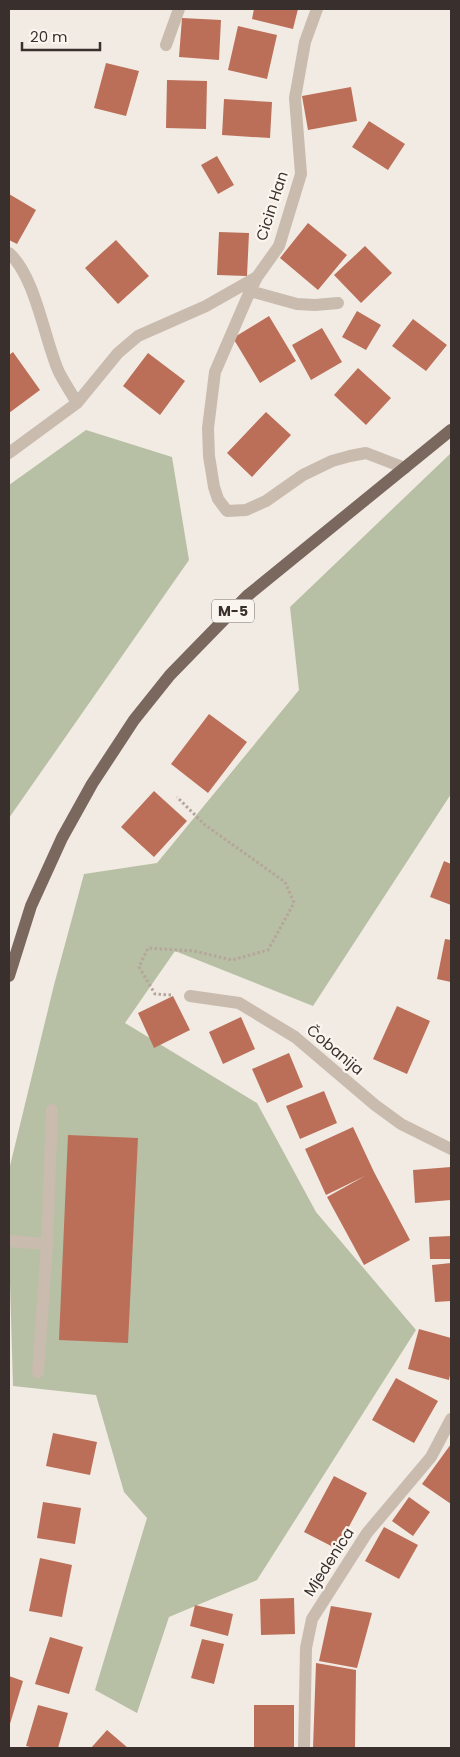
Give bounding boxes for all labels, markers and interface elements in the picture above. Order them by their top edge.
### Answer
scale bar [22,20,100,52]
text: 20 m [30,26,68,47]
street label: Cicin Han [250,168,293,243]
road number: M-5 [212,600,254,622]
street label: Čobanija [302,1020,368,1080]
street label: Mjedenica [299,1523,359,1600]

